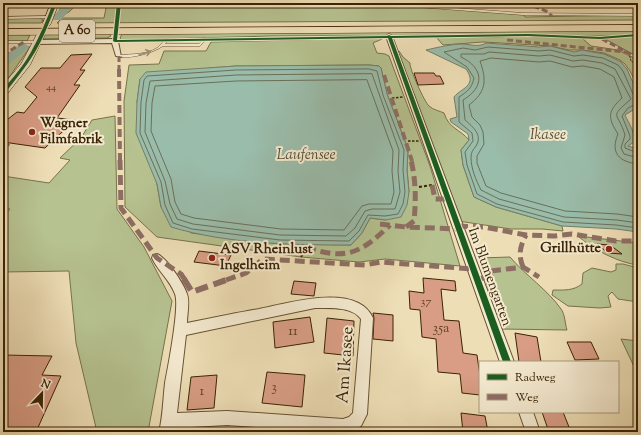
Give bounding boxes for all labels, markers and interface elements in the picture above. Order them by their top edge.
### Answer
road number: A 60 [59,20,95,42]
one-way arrow [138,48,151,56]
house number: 44 [46,80,56,95]
place label: Wagner Filmfabrik [40,114,103,150]
water label: Ikasee [530,125,566,146]
marker: Wagner Filmfabrik [27,127,37,137]
water label: Laufensee [276,145,336,166]
street label: Im Blumengarten [462,225,516,329]
place label: Grillhütte [540,239,601,259]
place label: ASV Rheinlust Ingelheim [220,240,313,276]
marker: Grillhütte [604,244,614,254]
marker: ASV Rheinlust Ingelheim [207,253,217,263]
house number: 37 [421,293,431,311]
house number: 35a [433,319,450,339]
house number: 11 [288,322,298,342]
street label: Am Ikasee [331,326,361,404]
legend [479,361,619,413]
text: Radweg [515,369,556,387]
north arrow [22,373,62,413]
text: N [37,375,53,394]
house number: 3 [271,378,277,398]
house number: 1 [200,382,205,402]
text: Weg [515,389,539,407]

